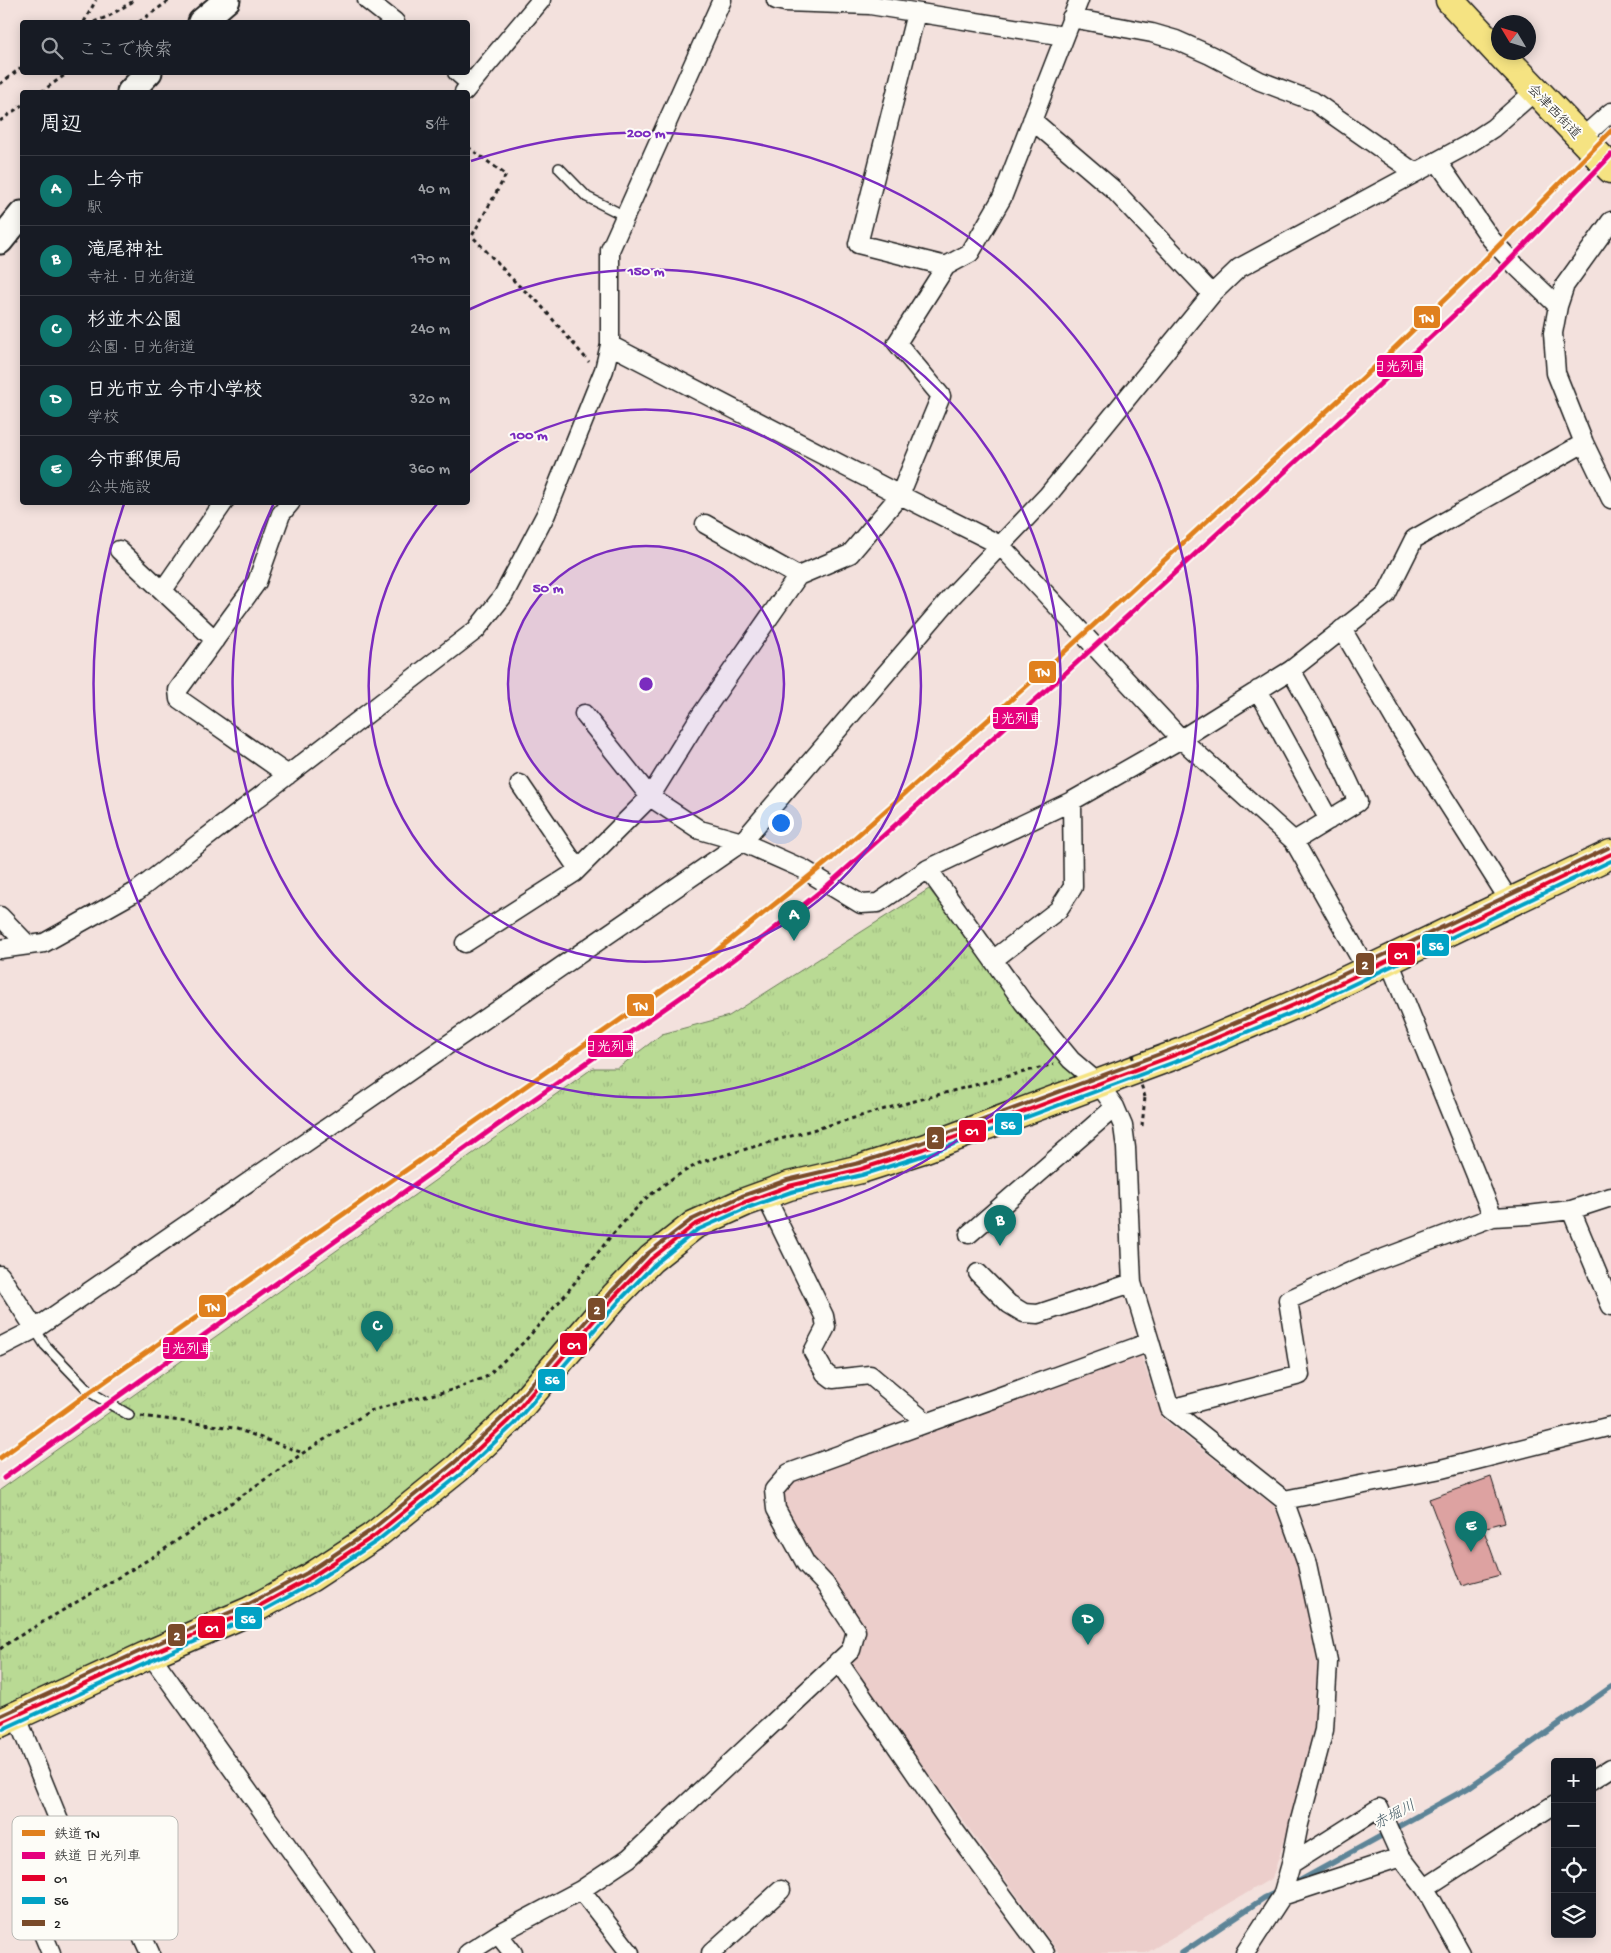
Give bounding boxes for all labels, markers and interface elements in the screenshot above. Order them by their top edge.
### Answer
north arrow [1491,15,1536,60]
search box [20,20,470,75]
icon: search [38,34,66,62]
text: ここで検索 [78,40,173,63]
street label: 会津西街道 [1523,82,1584,144]
text: 周辺 [40,114,82,139]
text: 5件 [426,117,450,136]
text: 200 m [627,125,666,143]
text: 上今市 [87,170,144,193]
text: A [51,181,61,200]
text: 40 m [418,181,450,200]
text: 駅 [87,200,103,219]
text: 滝尾神社 [87,240,163,263]
text: B [52,251,60,270]
text: 170 m [411,251,450,270]
text: 150 m [627,263,665,281]
text: 寺社 · 日光街道 [87,270,196,289]
line badge: TN [1413,305,1441,329]
text: 杉並木公園 [87,310,182,333]
text: TN [1419,311,1434,328]
text: C [52,321,60,340]
text: 240 m [410,321,450,340]
text: 公園 · 日光街道 [87,340,196,359]
line badge: 日光列車 [1376,354,1424,378]
text: 日光列車 [1372,360,1428,377]
text: 日光市立 今市小学校 [87,380,263,403]
text: D [51,391,61,410]
text: 320 m [410,391,450,410]
text: 学校 [87,410,119,429]
text: 100 m [509,427,548,445]
text: 今市郵便局 [87,450,182,473]
text: E [51,461,61,480]
text: 360 m [409,461,450,480]
text: 公共施設 [87,480,151,499]
text: 50 m [533,580,564,598]
line badge: TN [1028,660,1057,684]
text: TN [1035,665,1050,682]
centre of rings [637,675,655,693]
line badge: 日光列車 [992,706,1039,730]
text: 日光列車 [987,712,1043,729]
your location [768,810,794,836]
pin: A [778,900,810,941]
line badge: 56 [1421,933,1450,957]
text: 56 [1429,939,1444,956]
line badge: 01 [1387,942,1416,966]
text: 01 [1394,948,1408,965]
line badge: 2 [1355,952,1375,976]
text: 2 [1362,958,1369,975]
line badge: TN [626,993,655,1017]
text: TN [633,999,648,1016]
line badge: 日光列車 [587,1034,634,1058]
text: 日光列車 [583,1040,639,1057]
line badge: 56 [994,1112,1023,1136]
text: 56 [1001,1118,1016,1135]
line badge: 01 [958,1119,987,1143]
text: 01 [965,1124,979,1141]
line badge: 2 [926,1126,945,1150]
text: 2 [932,1131,939,1148]
pin: B [984,1205,1016,1246]
line badge: TN [198,1294,227,1318]
line badge: 2 [587,1297,606,1321]
text: TN [205,1300,220,1317]
text: 2 [594,1303,601,1320]
pin: C [361,1311,393,1352]
line badge: 01 [559,1332,588,1356]
line badge: 日光列車 [162,1336,209,1360]
text: 01 [567,1338,581,1355]
text: 日光列車 [158,1342,214,1359]
line badge: 56 [537,1368,566,1392]
text: 56 [545,1373,560,1390]
pin: E [1455,1511,1487,1552]
pin: D [1072,1604,1104,1645]
line badge: 56 [234,1606,263,1630]
text: 56 [241,1612,256,1629]
line badge: 01 [197,1615,226,1639]
text: 01 [205,1621,219,1638]
line badge: 2 [167,1623,186,1647]
text: 2 [174,1629,181,1646]
map controls [1551,1758,1596,1938]
button: + [1551,1758,1596,1803]
water label: 赤堀川 [1370,1796,1419,1834]
button: − [1551,1803,1596,1848]
legend [12,1816,178,1940]
text: 鉄道 TN [54,1827,100,1844]
button: locate [1551,1848,1596,1893]
text: 鉄道 日光列車 [54,1849,141,1866]
text: 01 [54,1872,68,1889]
button: layers [1551,1893,1596,1938]
text: 56 [54,1894,69,1911]
text: 2 [54,1917,61,1934]

